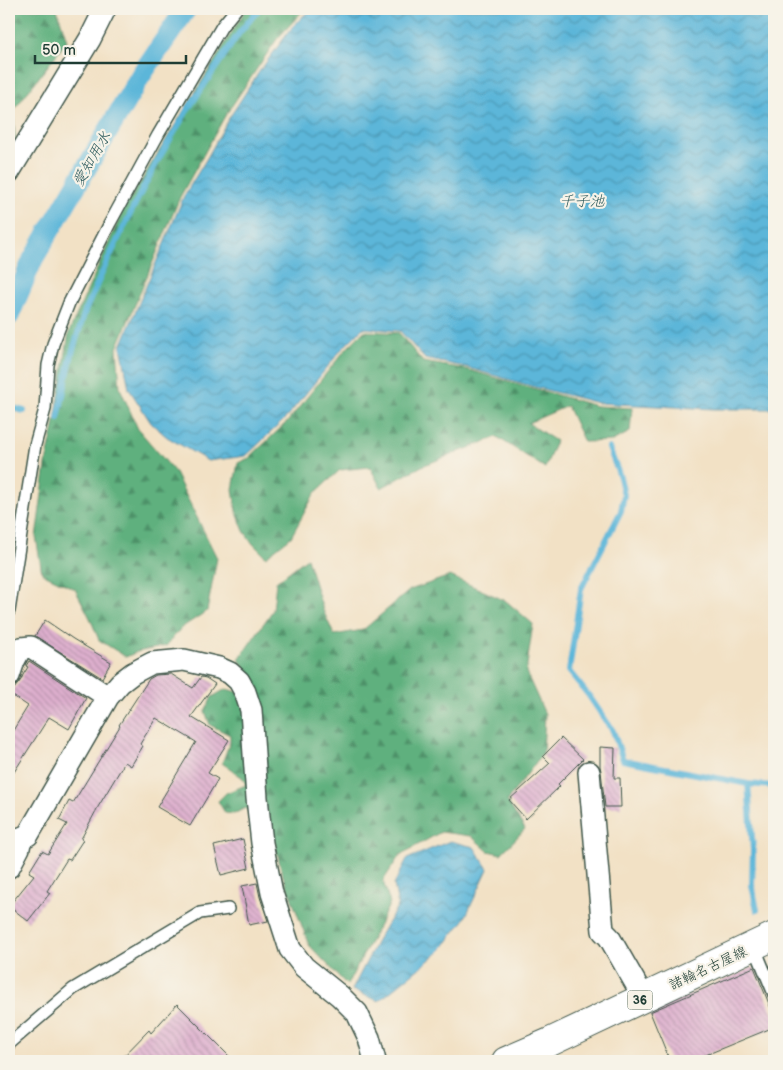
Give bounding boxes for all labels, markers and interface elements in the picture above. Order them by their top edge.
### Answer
scale bar [35,32,186,64]
text: 50 m [42,41,76,60]
water label: 愛知用水 [69,128,115,190]
water label: 千子池 [559,192,605,211]
street label: 諸輪名古屋線 [666,943,750,993]
road number: 36 [628,990,652,1010]

